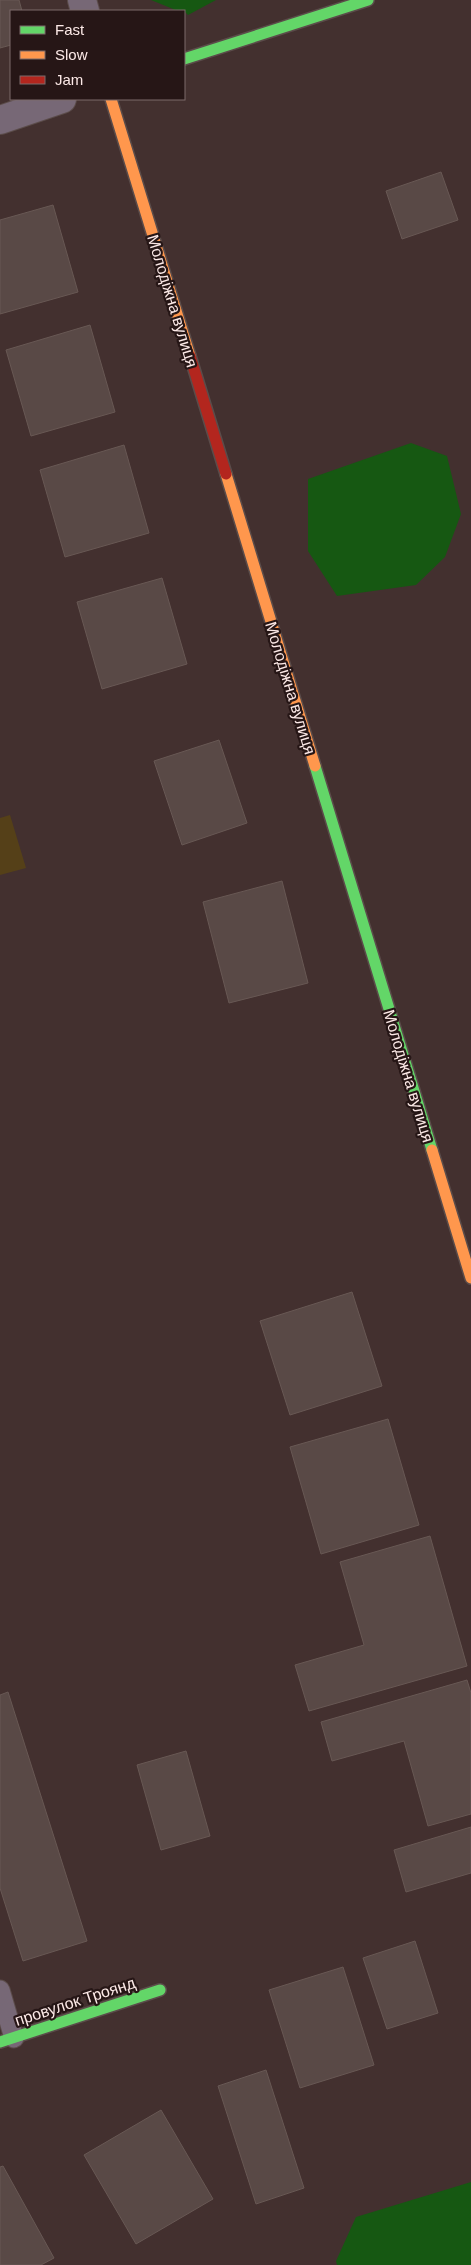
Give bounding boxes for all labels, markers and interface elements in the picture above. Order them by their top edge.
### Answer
legend [10,10,185,100]
text: Fast [55,21,85,38]
text: Slow [55,46,88,63]
text: Jam [55,71,83,88]
street label: Молодіжна вулиця [144,233,201,370]
street label: Молодіжна вулиця [262,620,319,757]
street label: Молодіжна вулиця [380,1008,437,1145]
street label: провулок Троянд [13,1974,138,2029]

